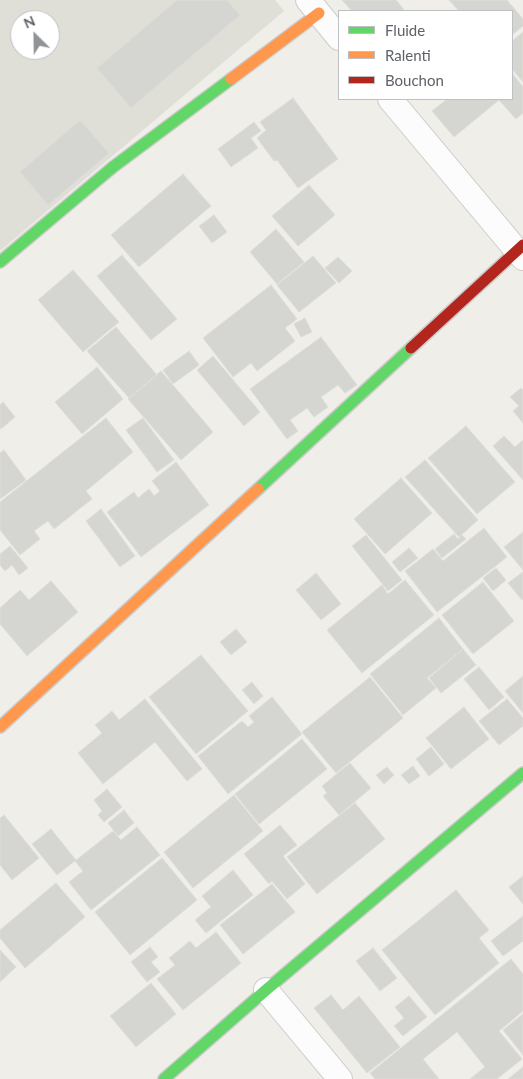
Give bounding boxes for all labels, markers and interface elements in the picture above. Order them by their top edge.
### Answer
north arrow [10,10,60,60]
legend [338,10,513,100]
text: N [21,12,38,32]
text: Fluide [385,21,425,39]
text: Ralenti [385,46,431,64]
text: Bouchon [385,71,444,89]

